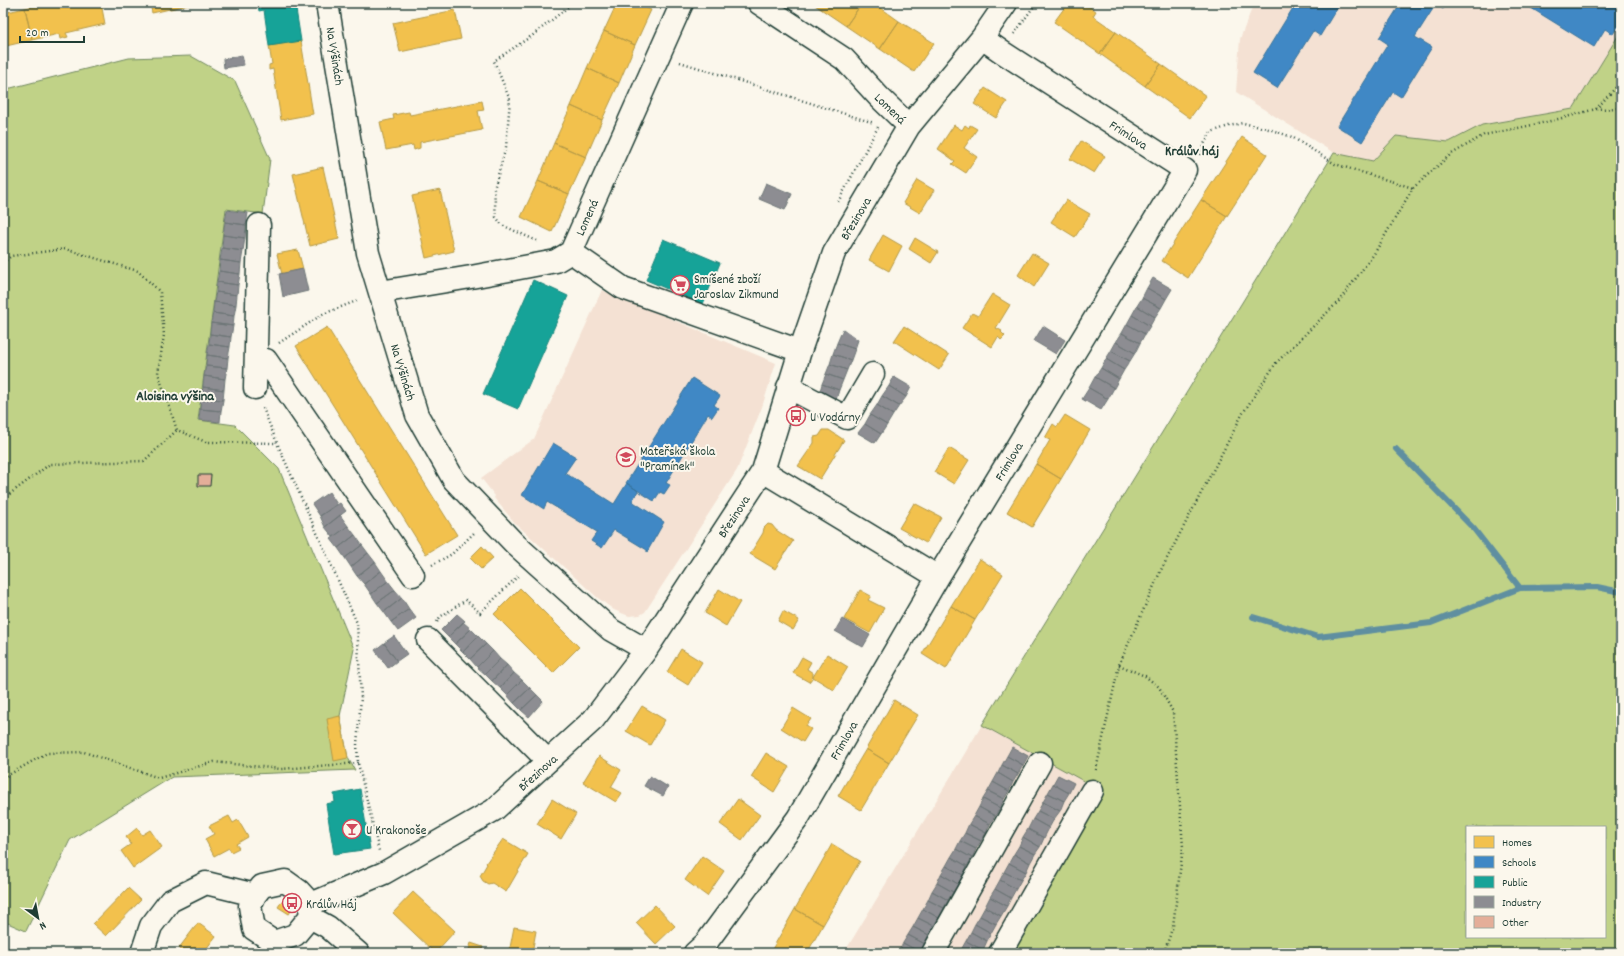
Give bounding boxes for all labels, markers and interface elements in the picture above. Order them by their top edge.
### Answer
scale bar [20,18,84,44]
text: 20 m [26,25,49,42]
street label: Na Výšinách [320,26,348,87]
street label: Lomená [869,90,910,130]
street label: Frimlova [1105,117,1151,156]
district label: Králův háj [1165,142,1219,162]
street label: Březinova [837,193,878,244]
street label: Lomená [572,196,605,239]
place label: Smíšené zboží Jaroslav Zikmund [694,271,779,305]
supermarket icon: Smíšené zboží Jaroslav Zikmund [669,274,691,296]
street label: Na Výšinách [384,342,419,404]
district label: Aloisina výšina [136,387,215,407]
bus stop icon: U Vodárny [785,405,807,427]
place label: U Vodárny [810,409,861,428]
street label: Frimlova [991,438,1030,485]
place label: Mateřská škola "Pramínek" [640,443,716,477]
school or university icon: Mateřská škola "Pramínek" [615,446,637,468]
street label: Březinova [714,492,756,542]
street label: Frimlova [826,717,864,764]
street label: Březinova [515,750,563,797]
bar icon: U Krakonoše [341,818,363,840]
place label: U Krakonoše [366,822,427,841]
legend [1466,826,1606,938]
text: Homes [1502,835,1532,852]
text: Schools [1502,855,1536,872]
text: Public [1502,875,1528,892]
bus stop icon: Králův Háj [281,892,303,914]
text: Industry [1502,895,1542,912]
place label: Králův Háj [306,896,357,915]
north arrow [18,898,58,938]
text: Other [1502,915,1529,932]
text: N [35,917,49,933]

